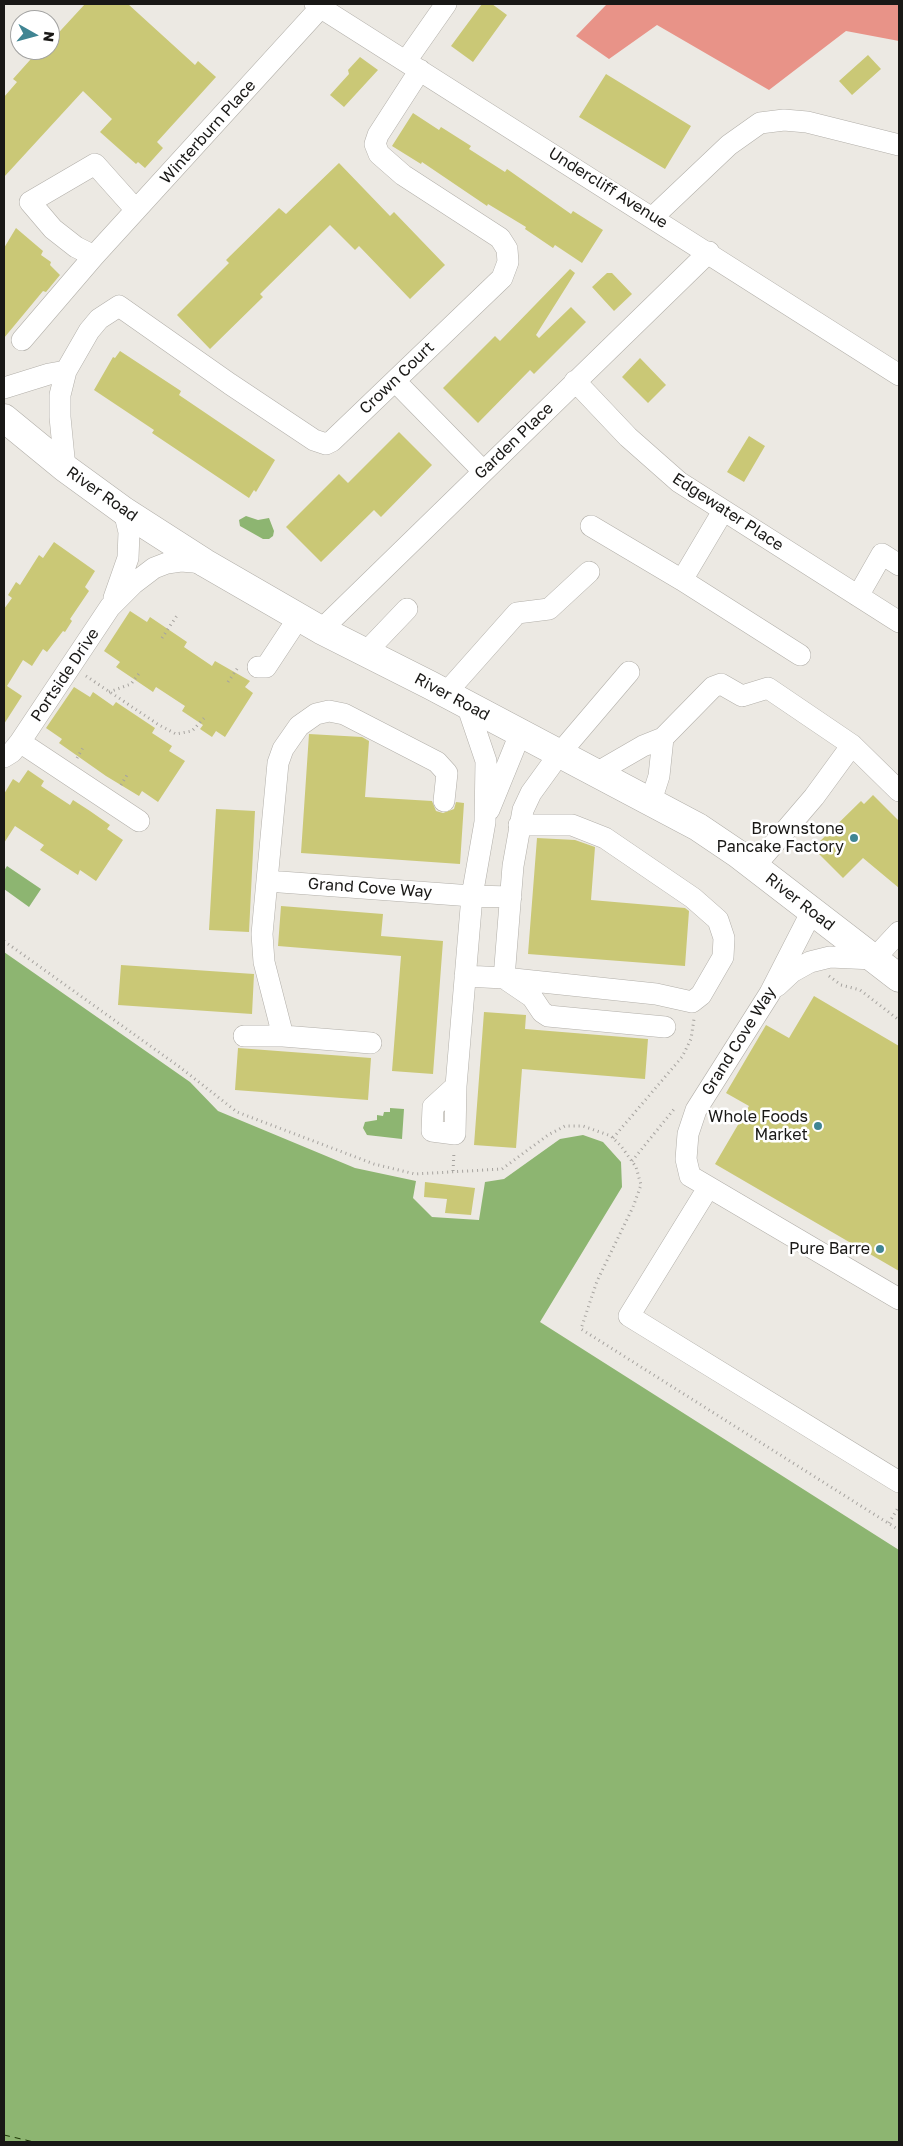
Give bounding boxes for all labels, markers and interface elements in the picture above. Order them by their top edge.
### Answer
north arrow [10,10,60,60]
text: N [40,30,58,43]
street label: Winterburn Place [156,76,260,188]
street label: Undercliff Avenue [545,144,671,232]
street label: Crown Court [356,338,438,418]
street label: Garden Place [471,399,557,483]
street label: River Road [63,462,141,526]
street label: Edgewater Place [669,469,787,555]
street label: Portside Drive [27,625,103,725]
street label: River Road [411,669,493,725]
place label: Brownstone Pancake Factory [716,819,844,857]
marker: Brownstone Pancake Factory [848,832,860,844]
street label: River Road [762,869,838,935]
street label: Grand Cove Way [307,874,433,902]
street label: Grand Cove Way [698,983,780,1099]
place label: Whole Foods Market [708,1107,808,1145]
marker: Whole Foods Market [812,1120,824,1132]
place label: Pure Barre [789,1239,870,1259]
marker: Pure Barre [874,1243,886,1255]

